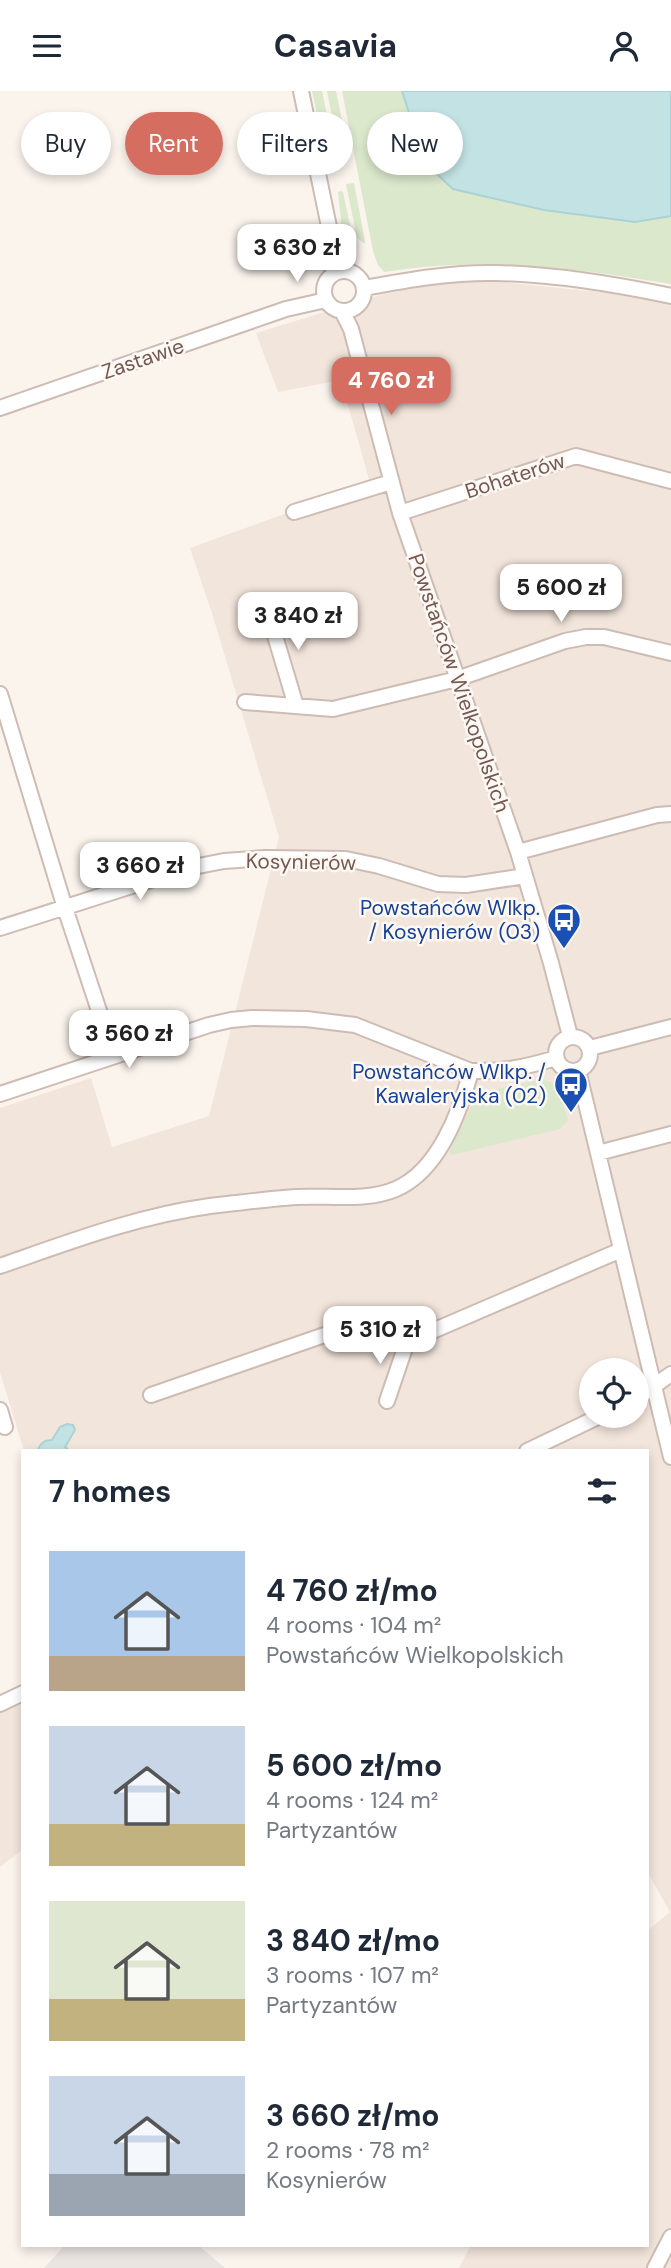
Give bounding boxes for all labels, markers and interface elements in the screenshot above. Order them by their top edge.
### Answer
text: Casavia [274,25,397,67]
icon: menu [28,27,66,65]
icon: person [605,27,643,65]
chip: Buy [21,112,111,175]
chip: Rent [125,112,223,175]
chip: Filters [237,112,353,175]
chip: New [367,112,463,175]
pin: 3 630 zł [225,225,369,284]
text: 3 630 zł [253,232,341,262]
street label: Zastawie [98,332,188,386]
pin: 4 760 zł [319,357,463,417]
text: 4 760 zł [348,365,434,395]
street label: Bohaterów [461,447,569,505]
street label: Powstańców Wielkopolskich [401,550,517,816]
pin: 5 600 zł [489,565,633,624]
text: 5 600 zł [516,572,606,602]
pin: 3 840 zł [226,593,370,652]
text: 3 840 zł [254,600,342,630]
pin: 3 660 zł [68,843,212,902]
street label: Kosynierów [246,847,356,877]
text: 3 660 zł [96,850,184,880]
place label: Powstańców Wlkp. / Kosynierów (03) [360,894,540,946]
bus stop icon: Powstańców Wlkp. / Kosynierów (03) [545,901,583,950]
pin: 3 560 zł [57,1011,201,1070]
text: 3 560 zł [85,1018,173,1048]
place label: Powstańców Wlkp. / Kawaleryjska (02) [352,1058,546,1110]
bus stop icon: Powstańców Wlkp. / Kawaleryjska (02) [552,1065,590,1114]
pin: 5 310 zł [308,1307,452,1366]
text: 5 310 zł [339,1314,421,1344]
map controls [579,1358,649,1428]
button: locate [579,1358,649,1428]
text: 7 homes [49,1472,171,1511]
icon: filters [583,1472,621,1510]
text: 4 760 zł/mo [266,1571,438,1610]
icon: home [105,1579,189,1663]
text: 4 rooms · 104 m² [266,1610,441,1640]
text: Powstańców Wielkopolskich [266,1640,564,1670]
text: 5 600 zł/mo [266,1746,442,1785]
icon: home [105,1754,189,1838]
text: 4 rooms · 124 m² [266,1785,438,1815]
text: Partyzantów [266,1815,397,1845]
text: 3 840 zł/mo [266,1921,440,1960]
icon: home [105,1929,189,2013]
text: 3 rooms · 107 m² [266,1960,439,1990]
text: Partyzantów [266,1990,397,2020]
text: 3 660 zł/mo [266,2096,440,2135]
icon: home [105,2104,189,2188]
text: 2 rooms · 78 m² [266,2135,430,2165]
text: Kosynierów [266,2165,387,2195]

